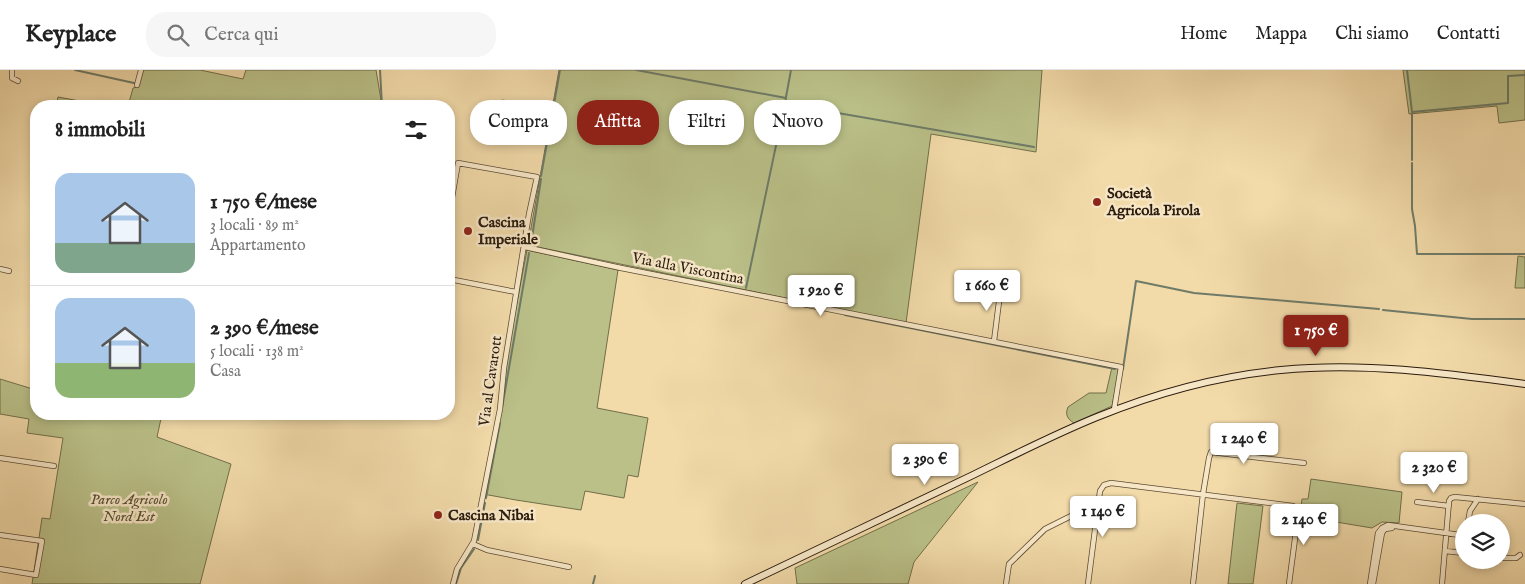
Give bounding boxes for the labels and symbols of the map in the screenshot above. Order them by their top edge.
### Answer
place label: Società Agricola Pirola [1106,184,1200,220]
marker: Società Agricola Pirola [1091,196,1103,208]
place label: Cascina Imperiale [478,213,538,249]
marker: Cascina Imperiale [462,225,474,237]
street label: Via alla Viscontina [630,248,746,289]
pin: 1 660 € [941,270,1033,312]
pin: 1 920 € [775,274,867,317]
pin: 1 750 € [1270,314,1362,357]
street label: Via al Cavarott [475,334,506,429]
pin: 1 240 € [1198,422,1290,465]
pin: 2 390 € [879,444,971,486]
pin: 2 320 € [1388,452,1480,494]
park label: Parco Agricolo Nord Est [90,490,168,526]
pin: 1 140 € [1057,496,1149,538]
pin: 2 140 € [1258,504,1350,546]
place label: Cascina Nibai [448,506,534,525]
marker: Cascina Nibai [432,509,444,521]

